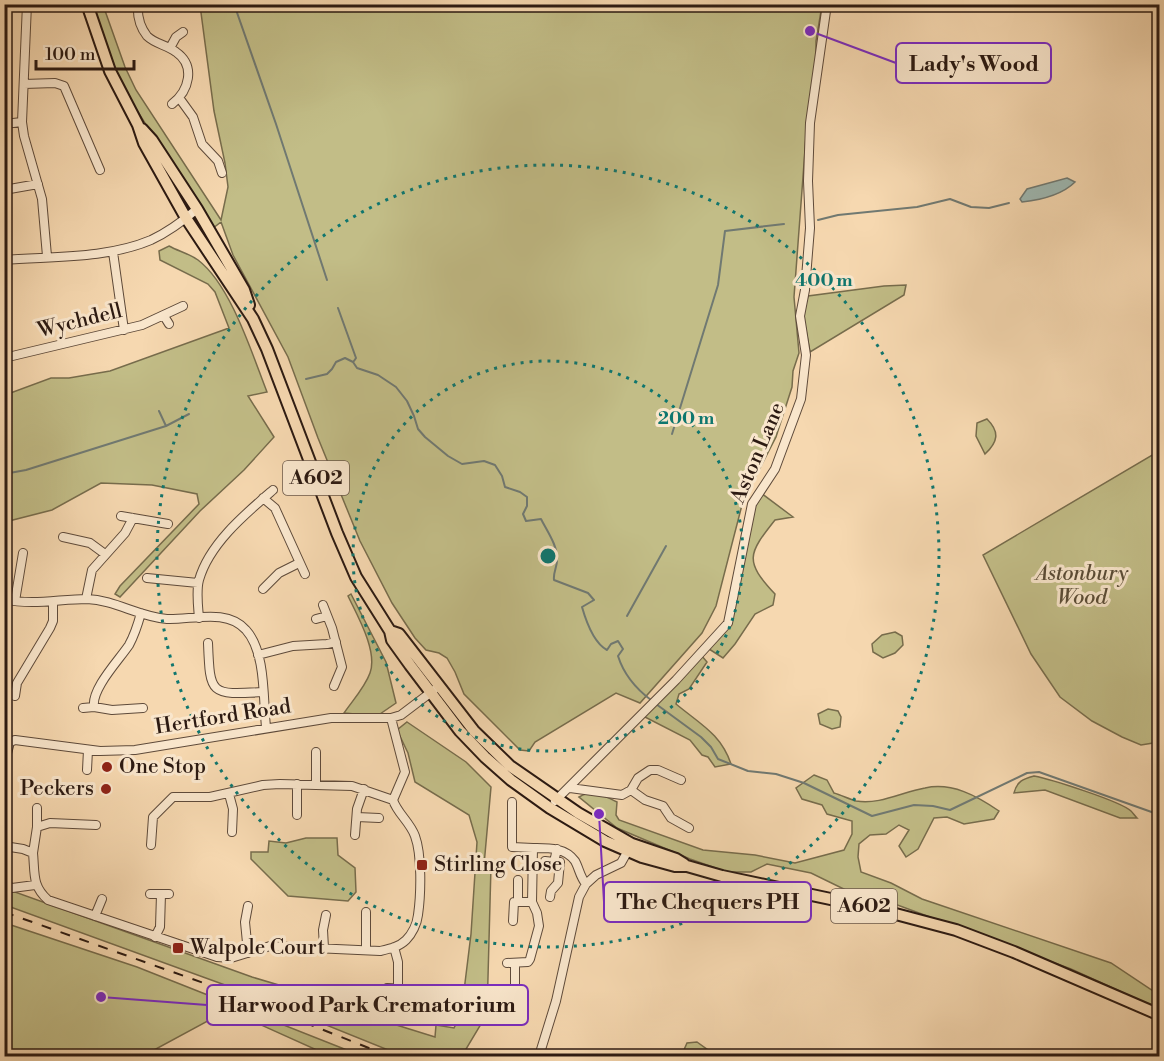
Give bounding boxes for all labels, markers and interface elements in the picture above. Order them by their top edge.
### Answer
scale bar [36,33,134,71]
text: 100 m [45,43,96,66]
callout: Lady's Wood [896,43,1051,83]
text: Lady's Wood [909,51,1039,78]
text: 400 m [795,269,853,292]
street label: Wychdell [34,298,125,344]
street label: Aston Lane [725,399,791,508]
text: 200 m [658,407,715,430]
road number: A602 [283,461,349,495]
centre of rings [538,546,558,566]
park label: Astonbury Wood [1034,561,1129,611]
street label: Hertford Road [153,693,293,741]
place label: One Stop [119,754,206,780]
marker: One Stop [100,760,114,774]
place label: Peckers [20,776,94,802]
marker: Peckers [99,782,113,796]
place label: Stirling Close [434,852,562,878]
marker: Stirling Close [415,858,429,872]
callout: The Chequers PH [604,882,811,922]
text: The Chequers PH [616,889,800,916]
road number: A602 [831,889,897,923]
place label: Walpole Court [189,935,325,961]
marker: Walpole Court [171,941,185,955]
callout: Harwood Park Crematorium [207,985,528,1025]
text: Harwood Park Crematorium [218,992,516,1019]

